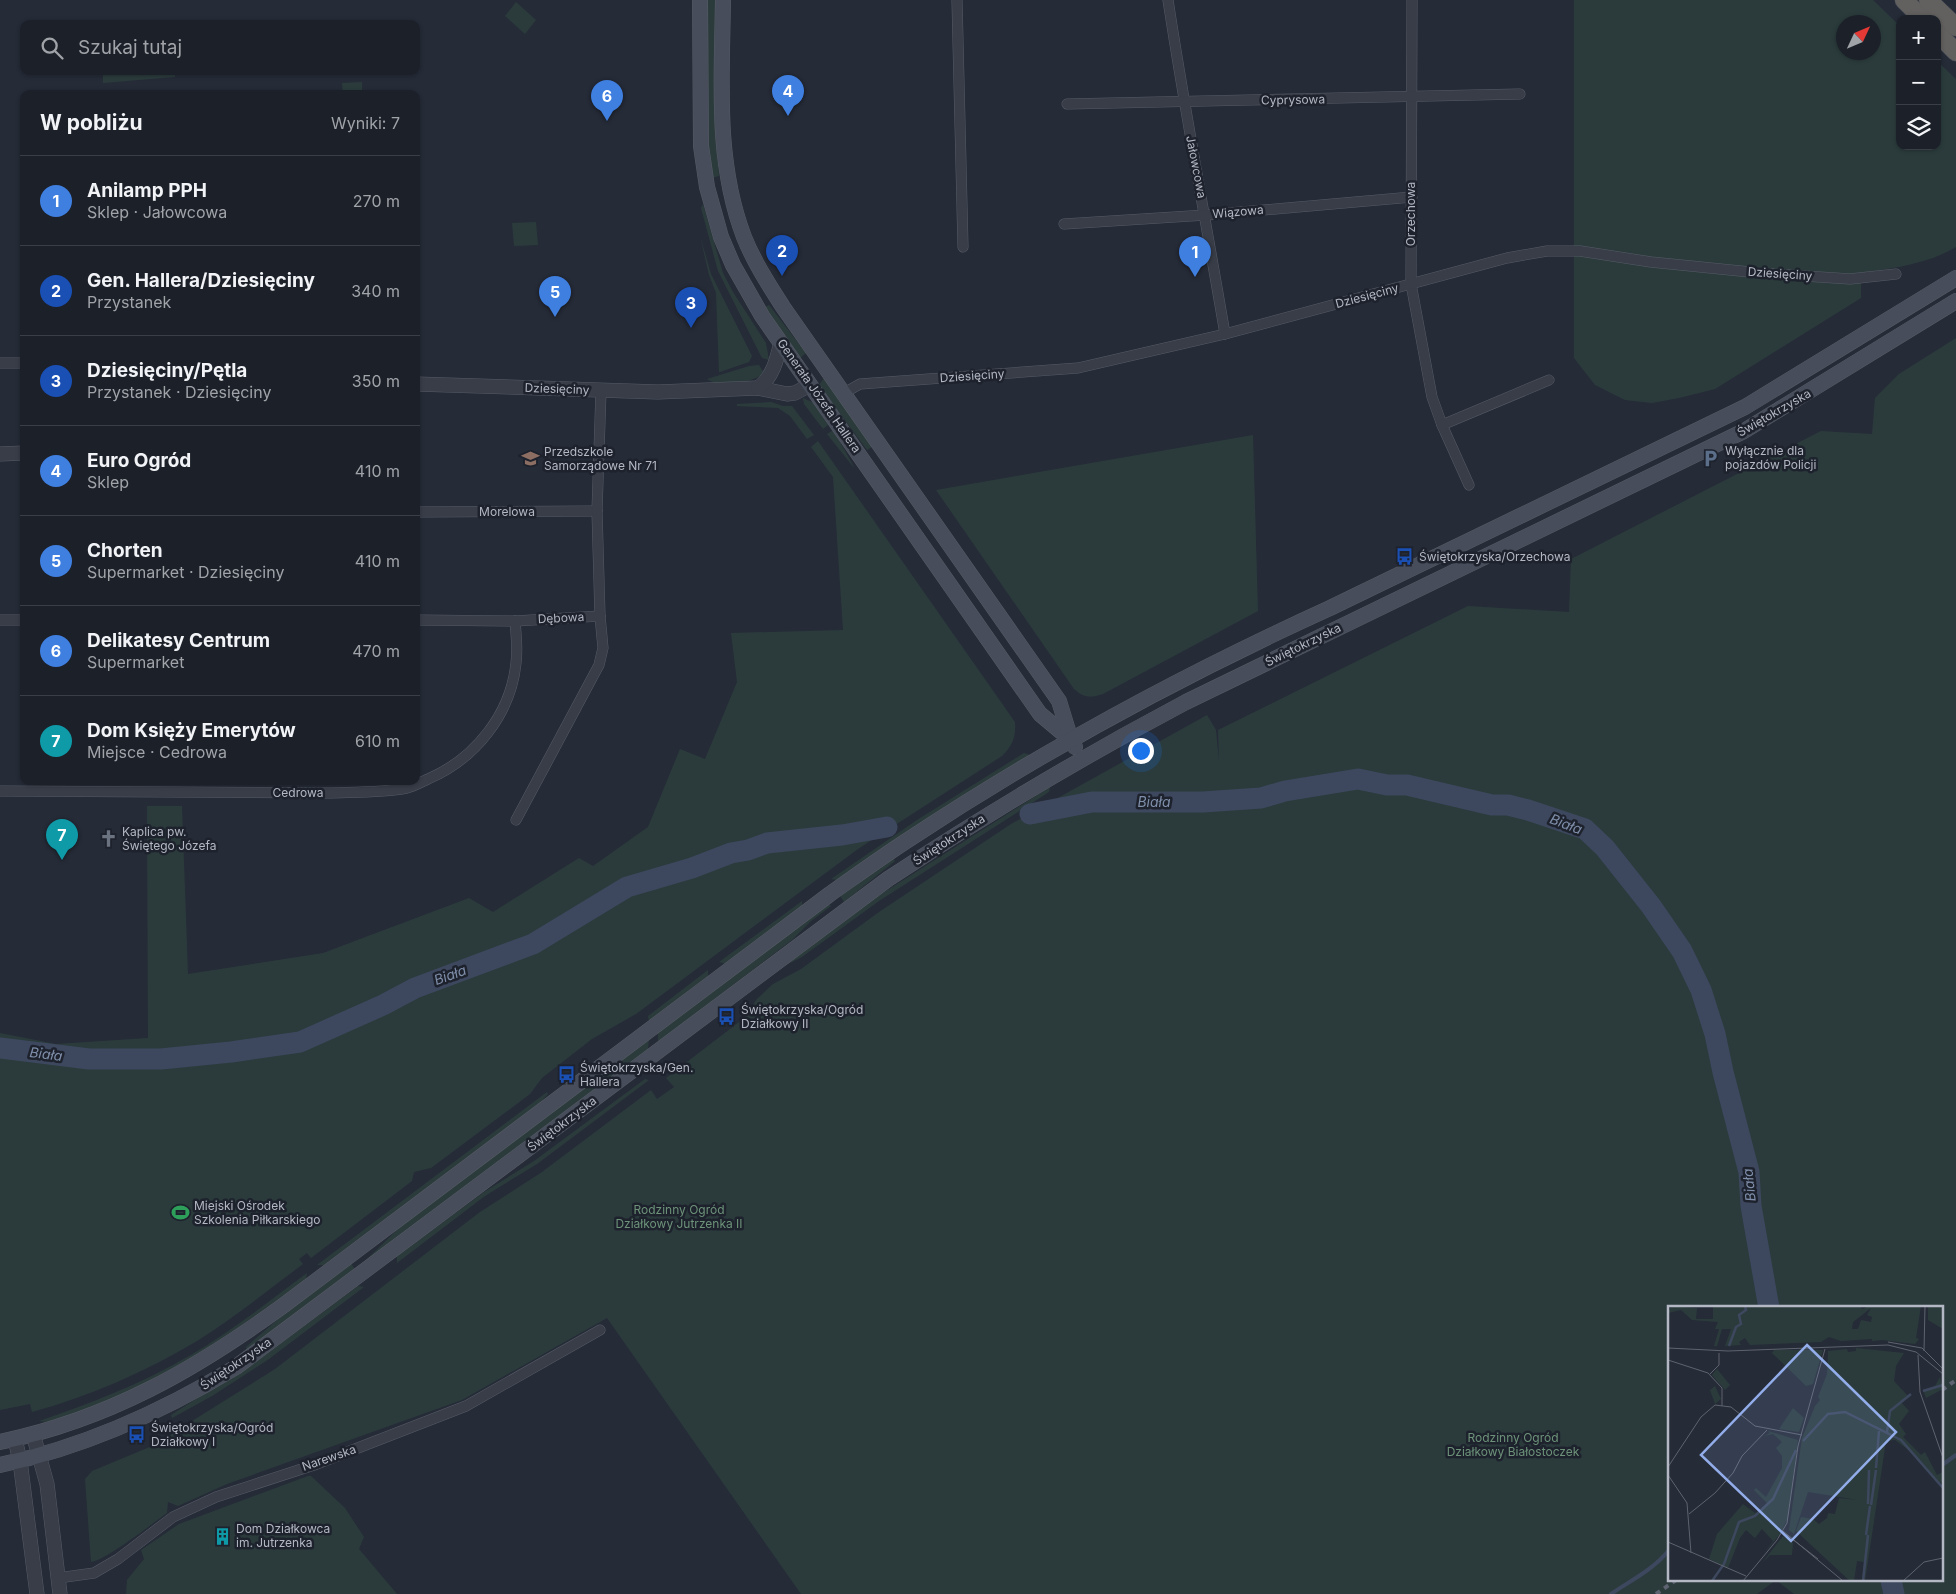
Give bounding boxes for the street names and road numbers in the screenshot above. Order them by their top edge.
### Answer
street label: Cyprysowa [1261,91,1325,108]
street label: Jałowcowa [1183,134,1210,199]
street label: Orzechowa [1403,182,1418,246]
street label: Wiązowa [1212,202,1264,221]
street label: Dziesięciny [1747,264,1813,283]
street label: Dziesięciny [1334,280,1400,311]
street label: Generała Józefa Hallera [774,336,864,456]
street label: Dziesięciny [939,366,1005,385]
street label: Dziesięciny [524,380,590,397]
street label: Świętokrzyska [1734,385,1813,440]
street label: Morelowa [479,504,535,519]
street label: Dębowa [537,609,585,626]
street label: Świętokrzyska [1262,620,1343,669]
street label: Cedrowa [273,785,323,800]
street label: Świętokrzyska [910,811,987,868]
street label: Świętokrzyska [524,1093,599,1154]
street label: Świętokrzyska [197,1334,274,1393]
street label: Narewska [300,1441,358,1474]

